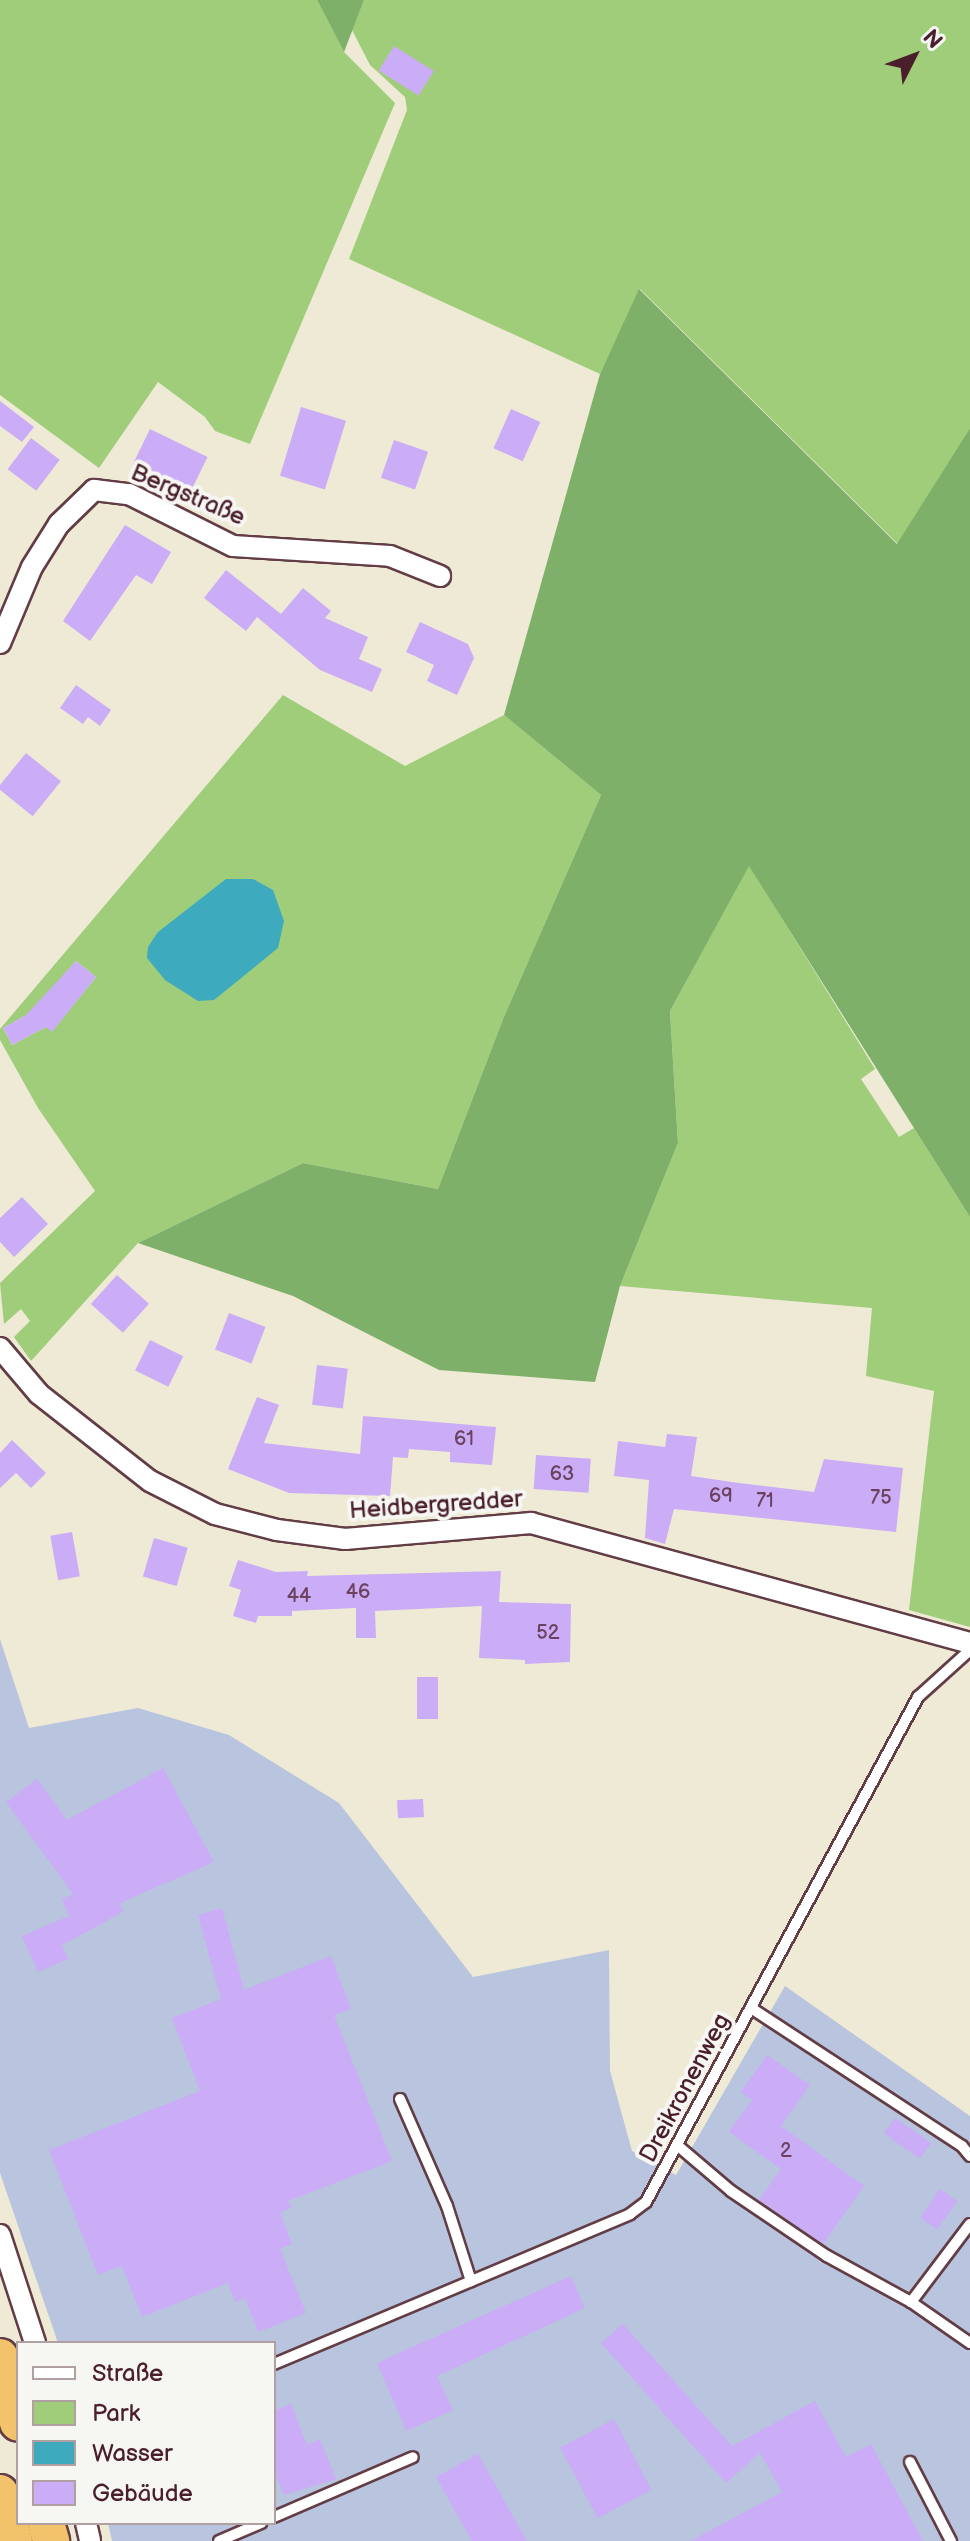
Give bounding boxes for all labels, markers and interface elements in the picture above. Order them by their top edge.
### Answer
north arrow [874,16,954,96]
text: N [917,24,948,55]
street label: Bergstraße [127,458,249,532]
house number: 61 [454,1427,474,1451]
house number: 63 [550,1462,574,1486]
house number: 69 [709,1484,733,1508]
street label: Heidbergredder [348,1485,524,1525]
house number: 75 [870,1486,892,1510]
house number: 71 [756,1489,774,1513]
house number: 46 [346,1580,370,1604]
house number: 44 [287,1584,311,1608]
house number: 52 [536,1621,560,1645]
street label: Dreikronenweg [634,2009,736,2167]
house number: 2 [780,2139,792,2163]
legend [16,2341,276,2525]
text: Straße [92,2359,163,2388]
text: Park [92,2399,140,2428]
text: Wasser [92,2439,173,2468]
text: Gebäude [92,2479,193,2508]

